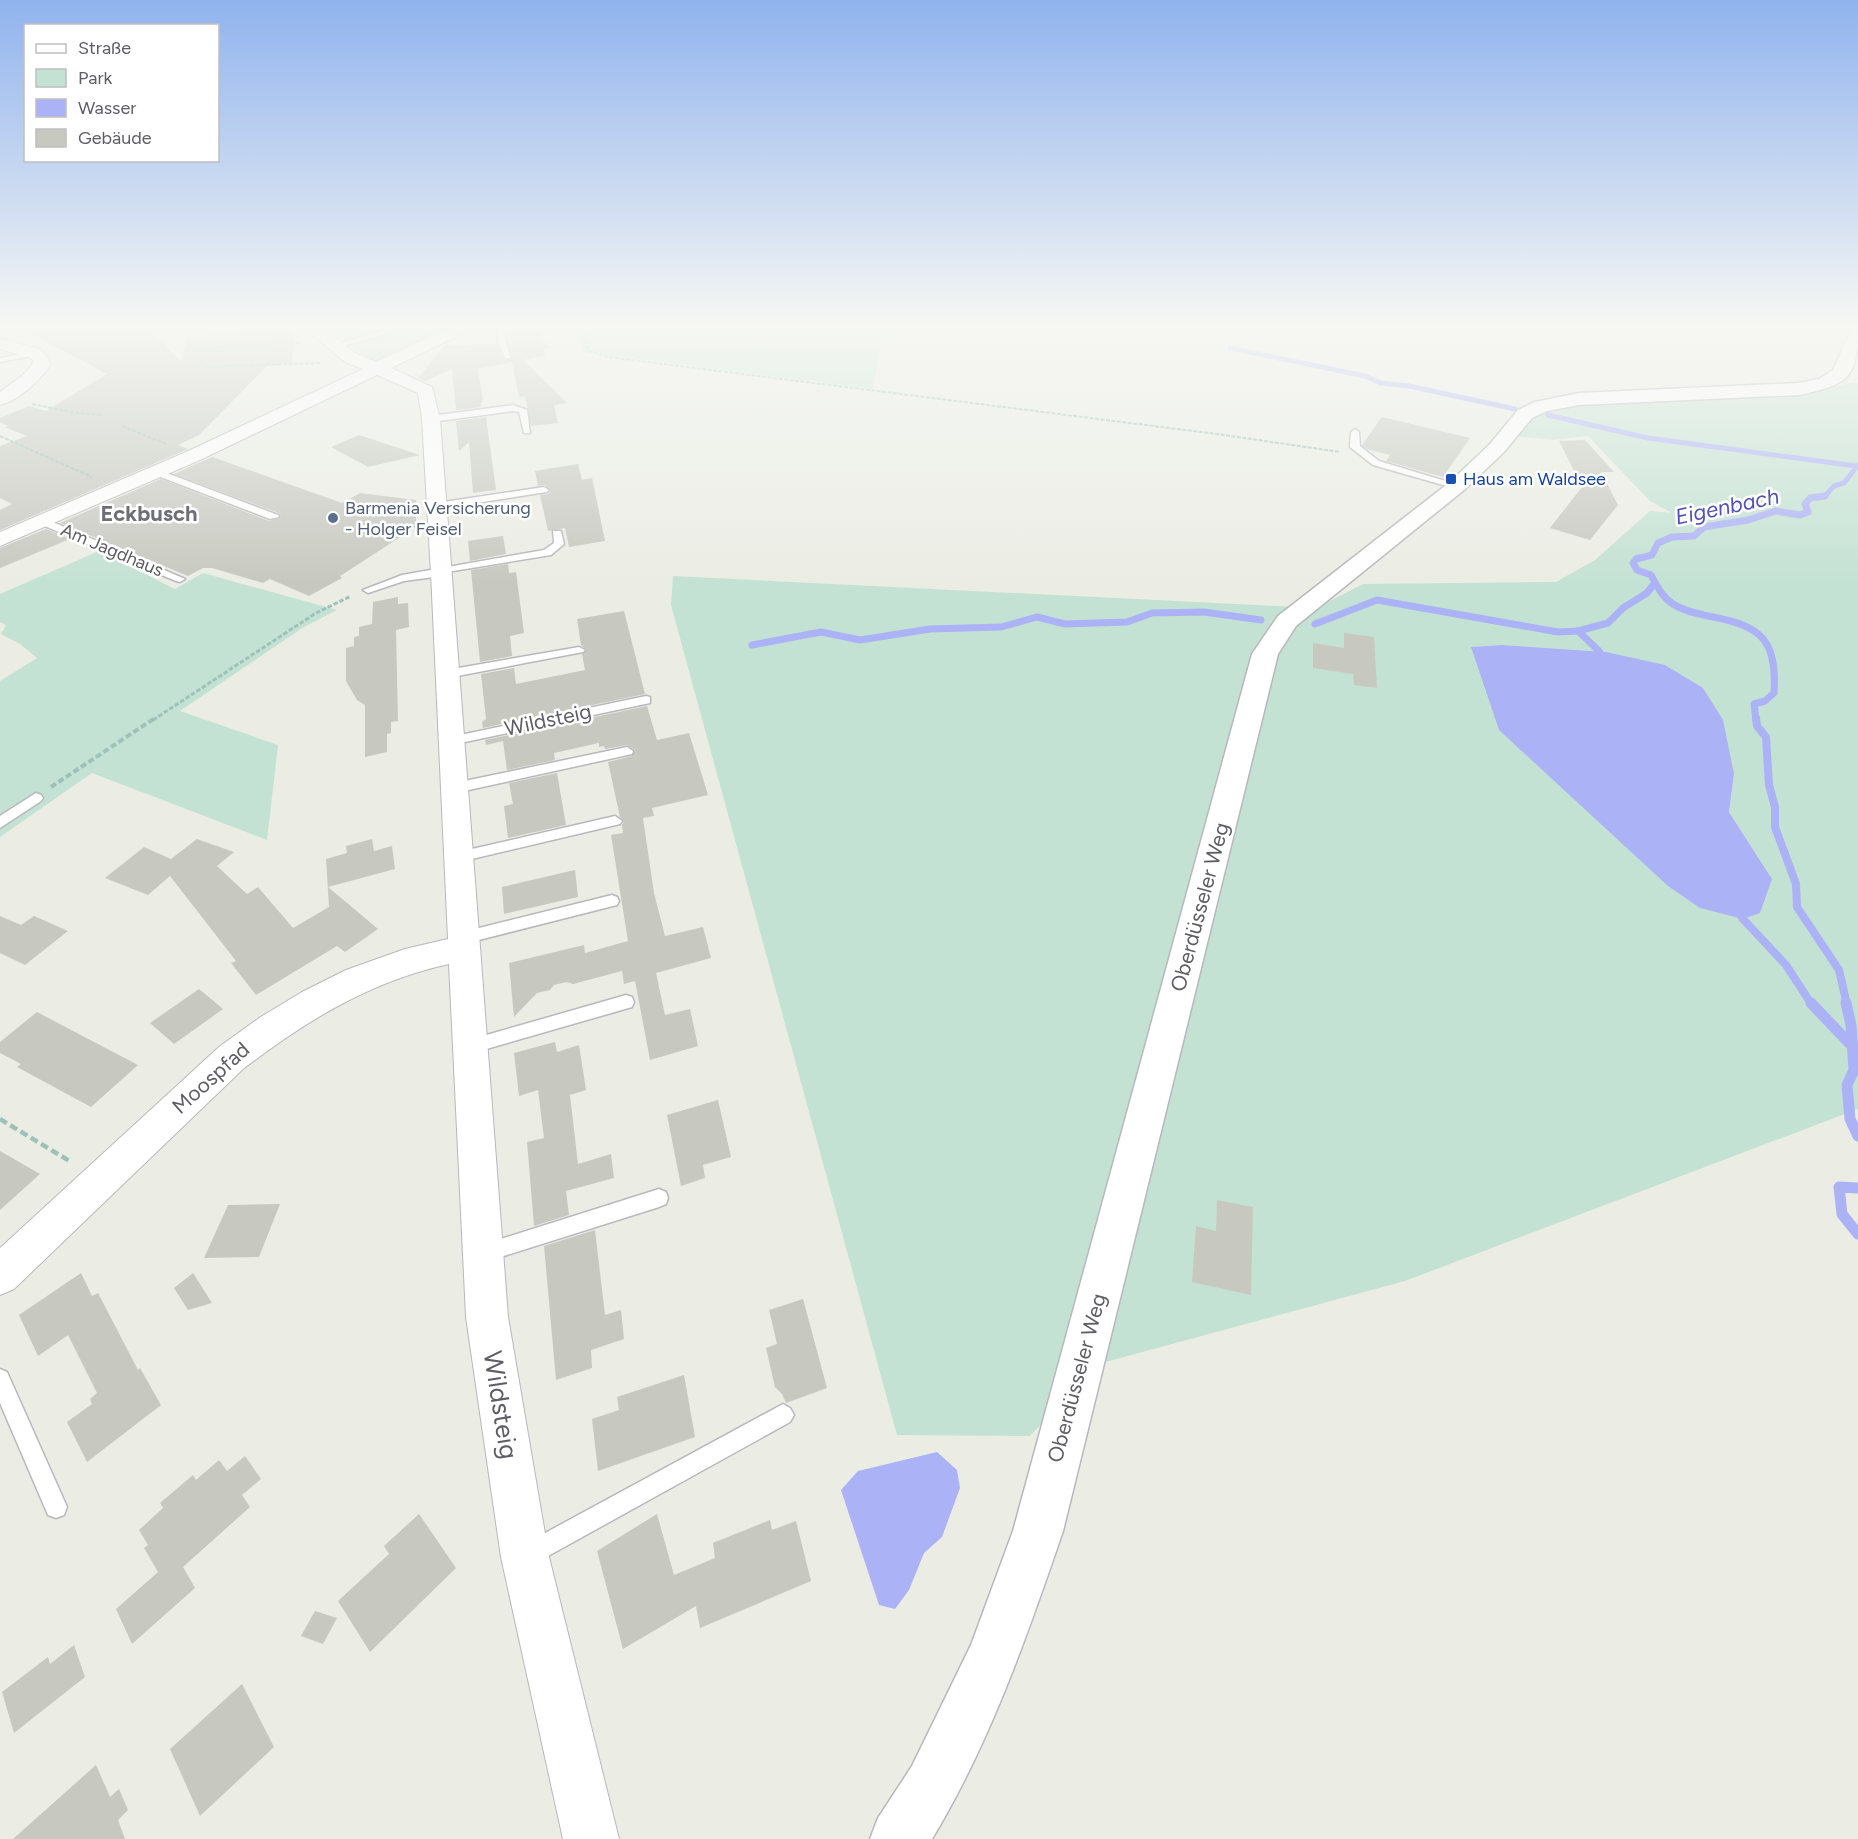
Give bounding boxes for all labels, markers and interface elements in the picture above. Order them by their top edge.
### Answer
legend [24,24,219,162]
text: Straße [78,37,131,59]
text: Park [78,67,113,89]
text: Wasser [78,97,136,119]
text: Gebäude [78,127,152,149]
place label: Haus am Waldsee [1463,468,1606,490]
marker: Haus am Waldsee [1444,472,1458,486]
water label: Eigenbach [1673,482,1781,531]
place label: Barmenia Versicherung - Holger Feisel [345,497,531,540]
district label: Eckbusch [100,500,198,527]
marker: Barmenia Versicherung - Holger Feisel [326,511,340,525]
street label: Am Jagdhaus [57,519,167,581]
street label: Wildsteig [502,698,594,741]
street label: Oberdüsseler Weg [1165,820,1234,994]
street label: Moospfad [167,1037,254,1119]
street label: Oberdüsseler Weg [1042,1291,1111,1465]
street label: Wildsteig [477,1349,525,1461]

